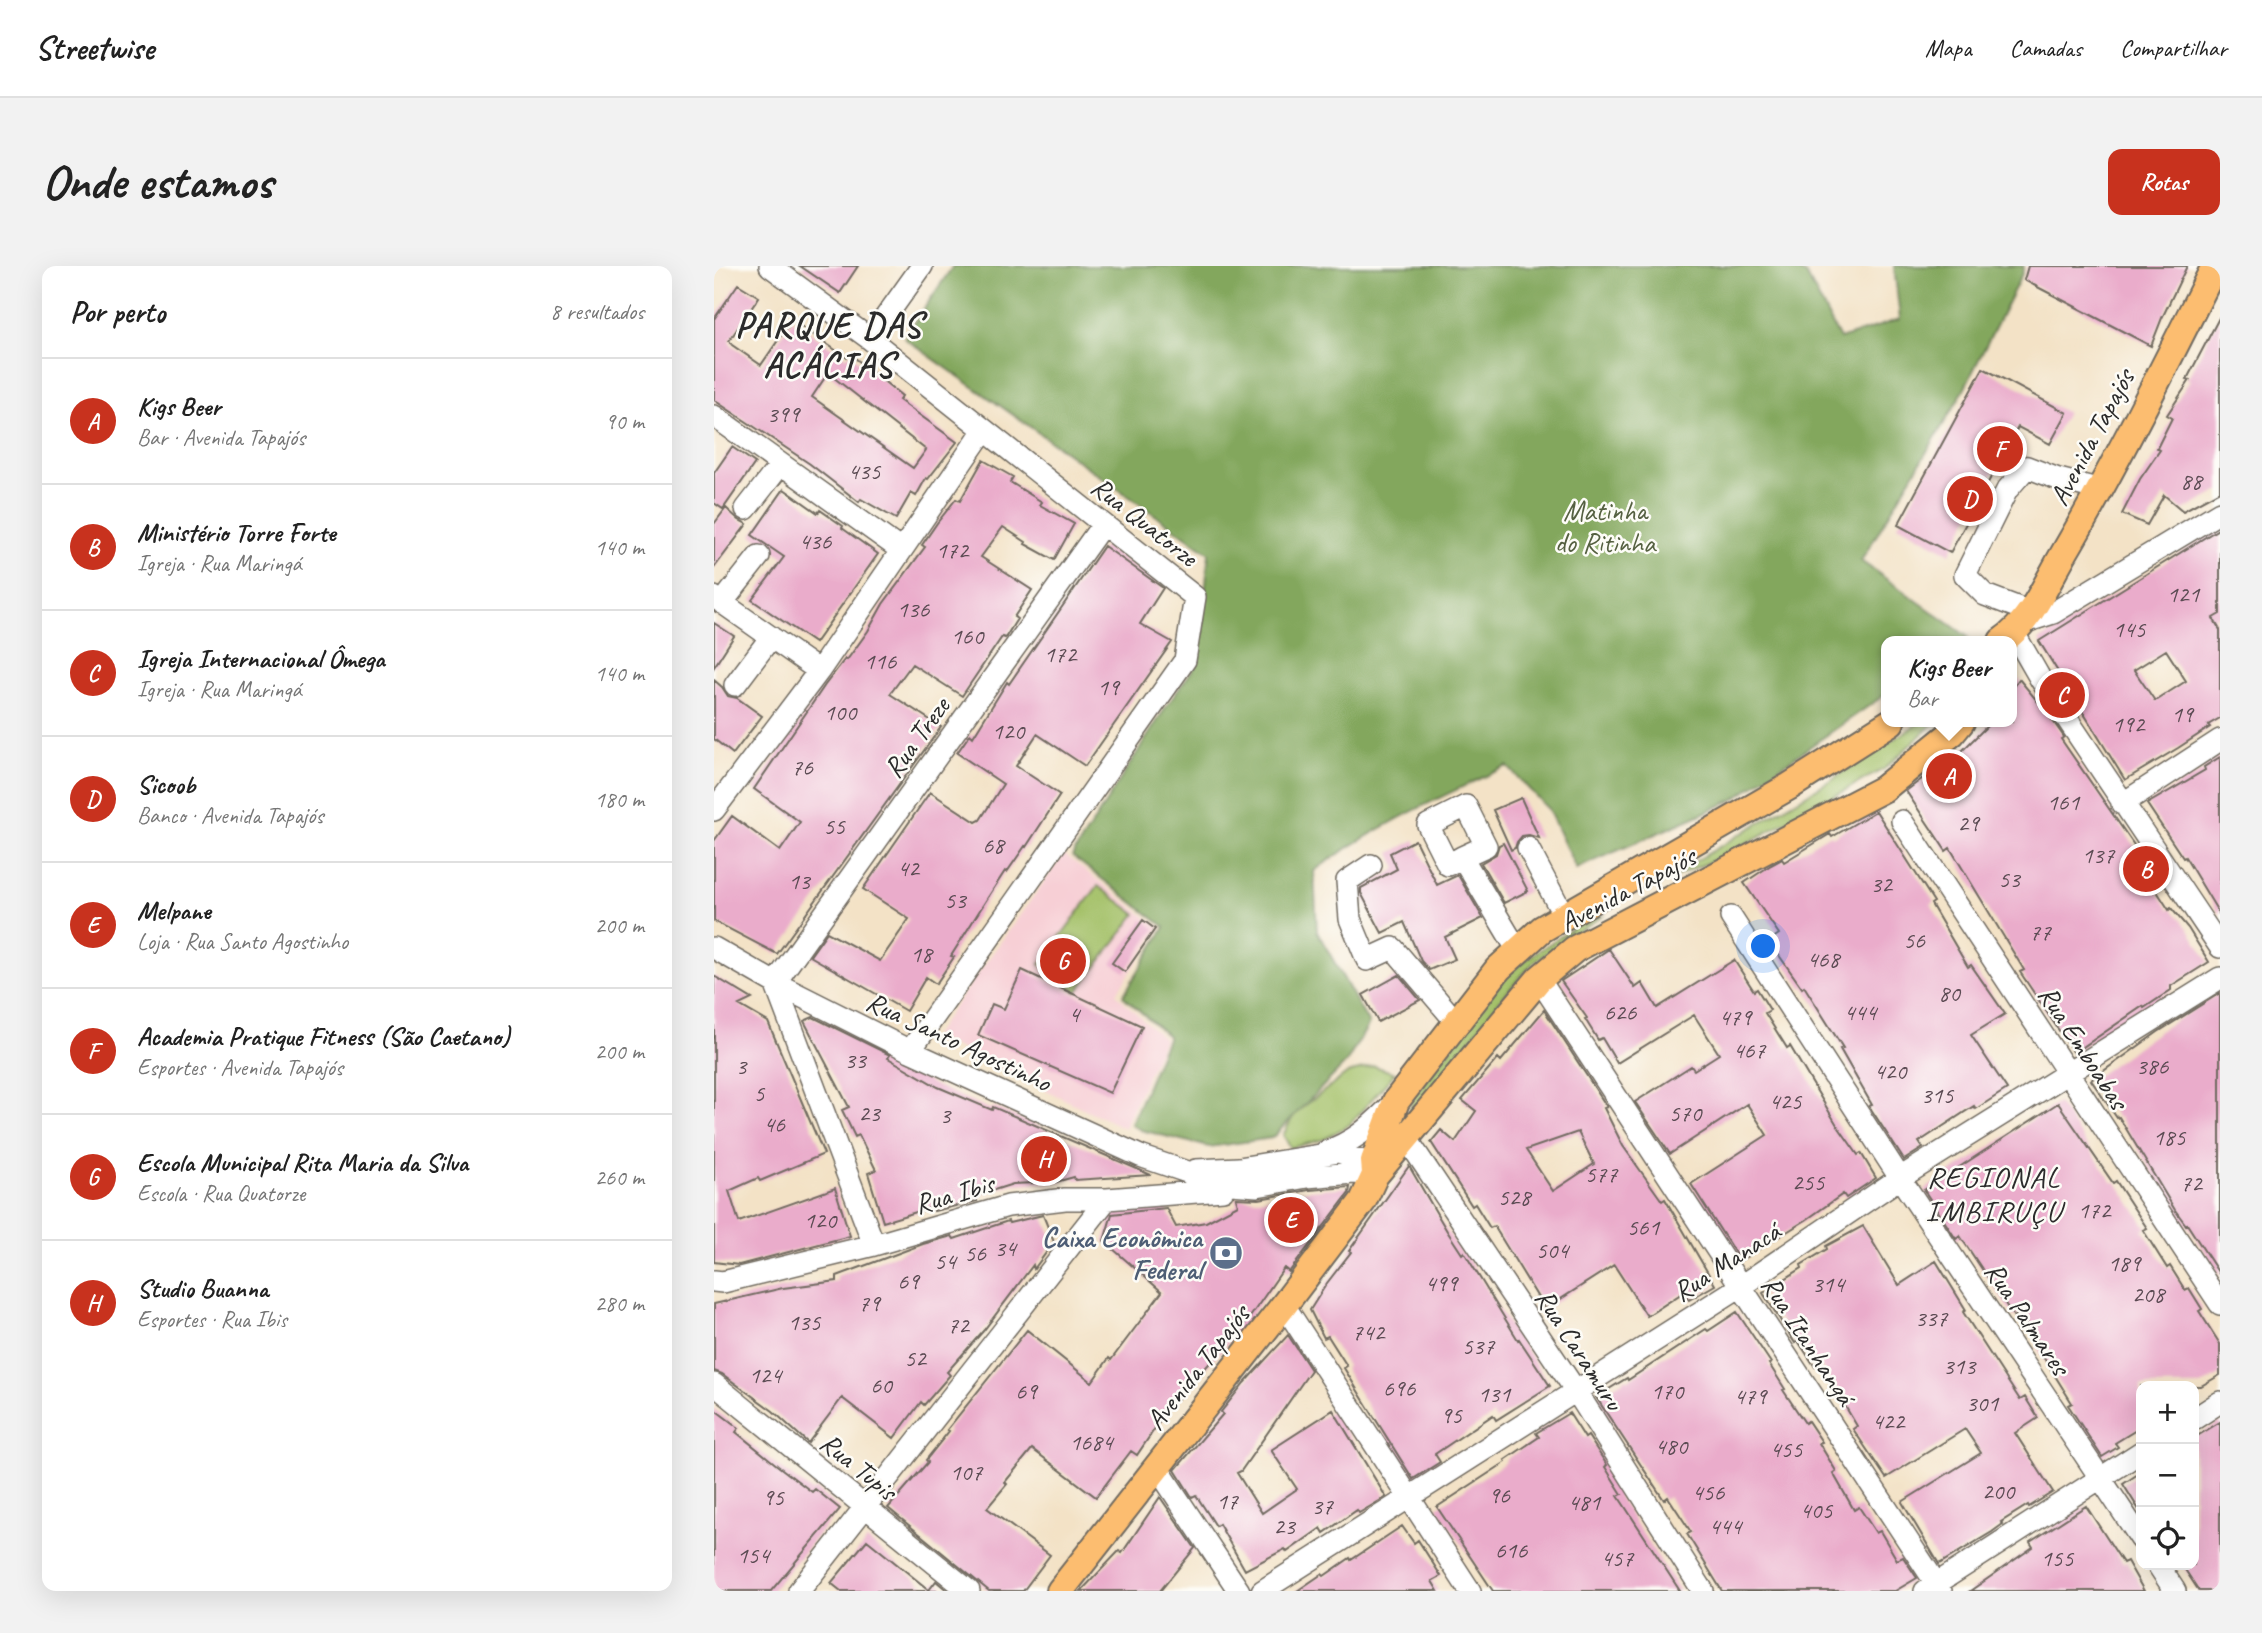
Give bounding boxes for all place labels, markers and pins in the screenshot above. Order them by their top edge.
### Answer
pin: F [1977,423,2023,475]
pin: D [1947,473,1993,525]
pin: C [2039,669,2085,721]
pin: A [1926,750,1972,802]
pin: B [2123,843,2169,895]
pin: G [1040,935,1086,987]
pin: H [1021,1133,1067,1185]
pin: E [1268,1194,1314,1246]
place label: Caixa Econômica Federal [1042,1220,1207,1287]
bank icon: Caixa Econômica Federal [1207,1234,1245,1272]

